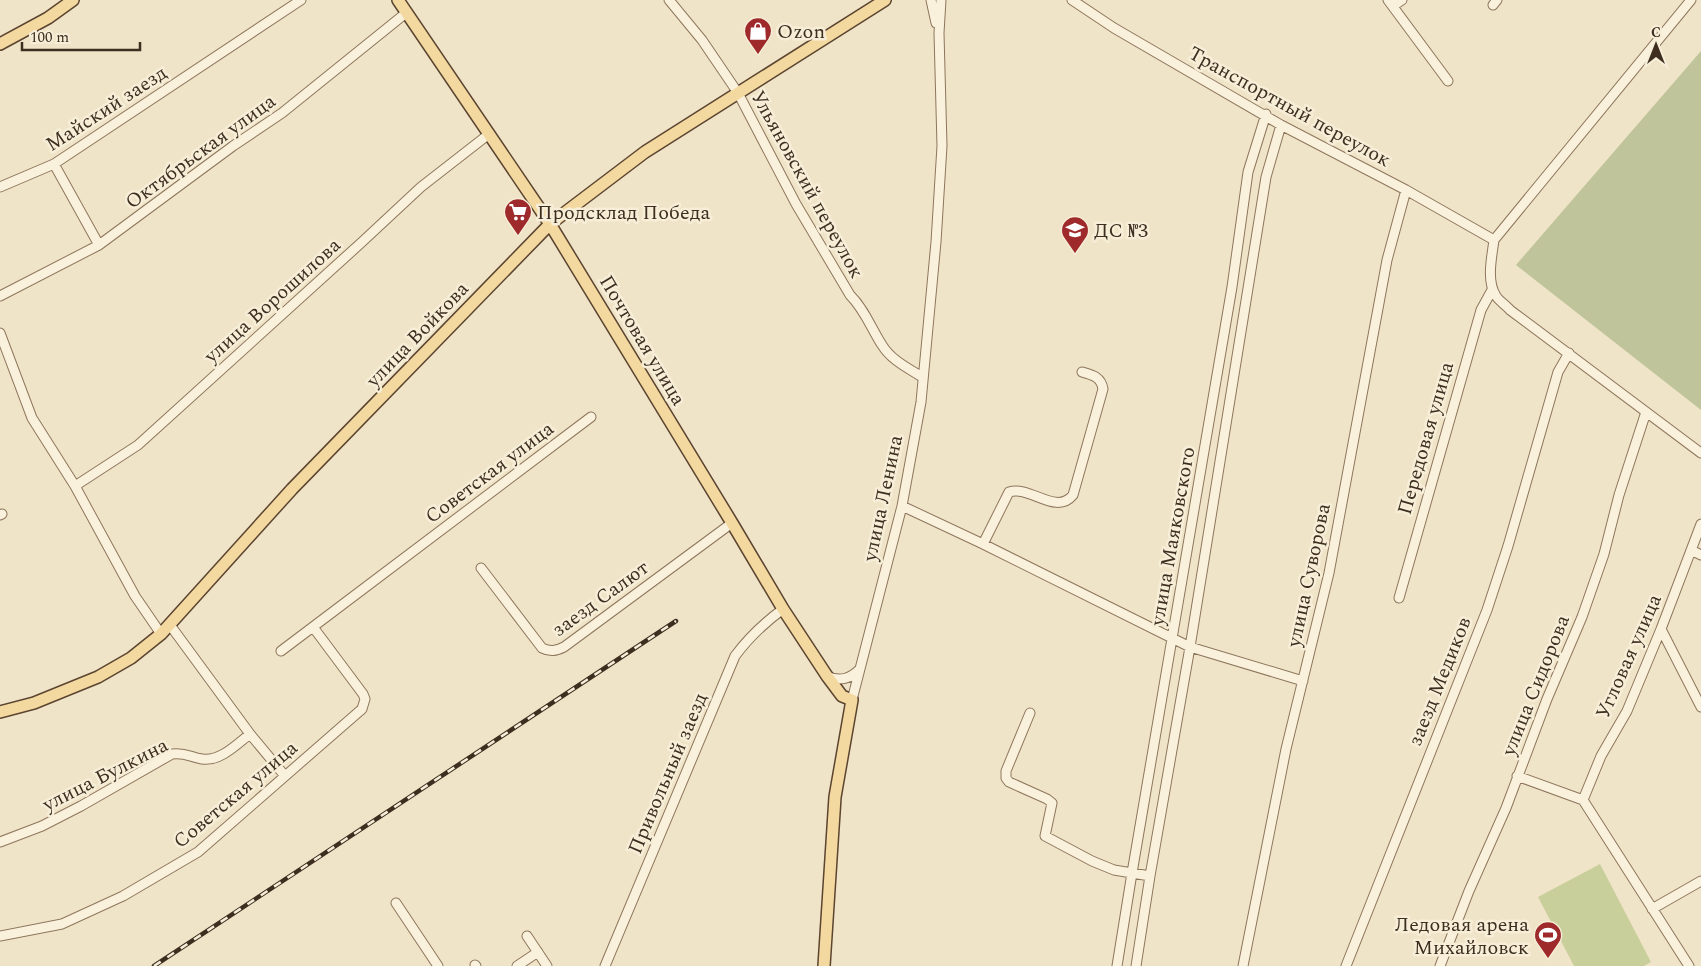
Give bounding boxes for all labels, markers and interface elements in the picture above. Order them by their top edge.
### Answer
shop icon: Ozon [743,16,773,55]
place label: Ozon [777,17,825,47]
scale bar [22,20,140,52]
north arrow [1631,20,1681,70]
text: С [1651,22,1661,43]
text: 100 m [30,26,69,49]
street label: Транспортный переулок [1183,39,1396,175]
street label: Майский заезд [40,58,173,159]
street label: Ульяновский переулок [743,85,871,284]
street label: Октябрьская улица [119,87,282,217]
supermarket icon: Продсклад Победа [503,197,533,236]
place label: Продсклад Победа [537,198,710,228]
school or university icon: ДС №3 [1060,215,1090,254]
place label: ДС №3 [1094,216,1148,246]
street label: улица Ворошилова [197,231,348,371]
street label: Почтовая улица [591,269,693,412]
street label: улица Войкова [359,275,476,395]
street label: Передовая улица [1390,358,1462,518]
street label: Советская улица [419,414,561,531]
street label: улица Ленина [855,432,911,565]
street label: улица Маяковского [1142,444,1203,629]
street label: улица Суворова [1279,500,1339,651]
street label: заезд Салют [546,553,655,644]
street label: Угловая улица [1588,589,1670,724]
street label: улица Сидорова [1494,610,1578,761]
street label: заезд Медиков [1400,612,1479,750]
street label: Привольный заезд [620,688,715,859]
street label: улица Булкина [37,730,174,820]
street label: Советская улица [167,733,305,856]
place label: Ледовая арена Михайловск [1395,910,1529,963]
sports icon: Ледовая арена Михайловск [1533,920,1563,959]

